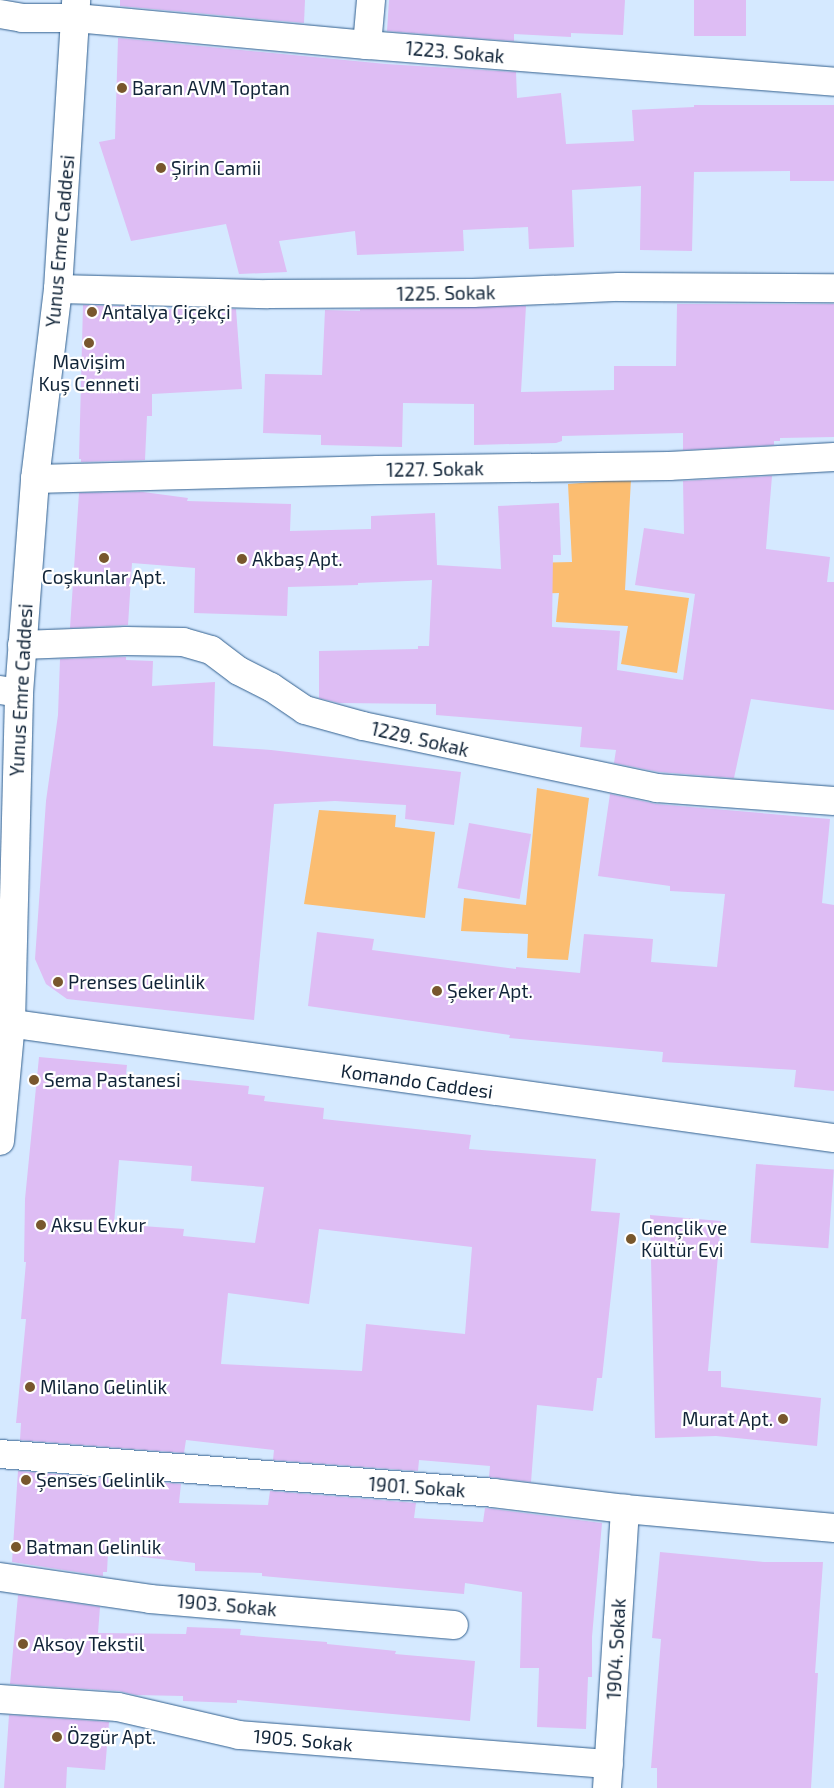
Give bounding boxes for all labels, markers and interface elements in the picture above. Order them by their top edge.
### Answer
street label: 1223. Sokak [405,36,505,68]
place label: Baran AVM Toptan [132,77,291,99]
marker: Baran AVM Toptan [116,82,128,94]
street label: Yunus Emre Caddesi [41,154,79,328]
place label: Şirin Camii [171,157,261,179]
marker: Şirin Camii [155,162,167,174]
street label: 1225. Sokak [396,281,496,305]
place label: Antalya Çiçekçi [102,301,231,323]
marker: Antalya Çiçekçi [86,306,98,318]
marker: Mavişim Kuş Cenneti [83,337,95,349]
place label: Mavişim Kuş Cenneti [38,351,140,395]
street label: 1227. Sokak [386,457,484,481]
place label: Akbaş Apt. [252,548,343,570]
marker: Coşkunlar Apt. [98,552,110,564]
marker: Akbaş Apt. [236,553,248,565]
place label: Coşkunlar Apt. [41,566,167,588]
street label: Yunus Emre Caddesi [5,603,37,777]
street label: 1229. Sokak [369,717,471,761]
place label: Prenses Gelinlik [68,971,205,993]
marker: Prenses Gelinlik [52,976,64,988]
place label: Şeker Apt. [447,980,534,1002]
marker: Şeker Apt. [431,985,443,997]
street label: Komando Caddesi [339,1059,495,1103]
place label: Sema Pastanesi [44,1069,181,1091]
marker: Sema Pastanesi [28,1074,40,1086]
place label: Aksu Evkur [51,1214,146,1236]
place label: Gençlik ve Kültür Evi [641,1217,728,1261]
marker: Aksu Evkur [35,1219,47,1231]
marker: Gençlik ve Kültür Evi [625,1233,637,1245]
place label: Milano Gelinlik [40,1376,167,1398]
marker: Milano Gelinlik [24,1381,36,1393]
place label: Murat Apt. [682,1408,773,1430]
marker: Murat Apt. [777,1413,789,1425]
place label: Şenses Gelinlik [36,1469,165,1491]
street label: 1901. Sokak [368,1472,466,1502]
marker: Şenses Gelinlik [20,1474,32,1486]
place label: Batman Gelinlik [26,1536,161,1558]
marker: Batman Gelinlik [10,1541,22,1553]
street label: 1903. Sokak [176,1589,278,1621]
street label: 1904. Sokak [602,1598,630,1700]
place label: Aksoy Tekstil [33,1633,145,1655]
marker: Aksoy Tekstil [17,1638,29,1650]
street label: 1905. Sokak [252,1724,354,1756]
place label: Özgür Apt. [67,1726,157,1748]
marker: Özgür Apt. [51,1731,63,1743]

